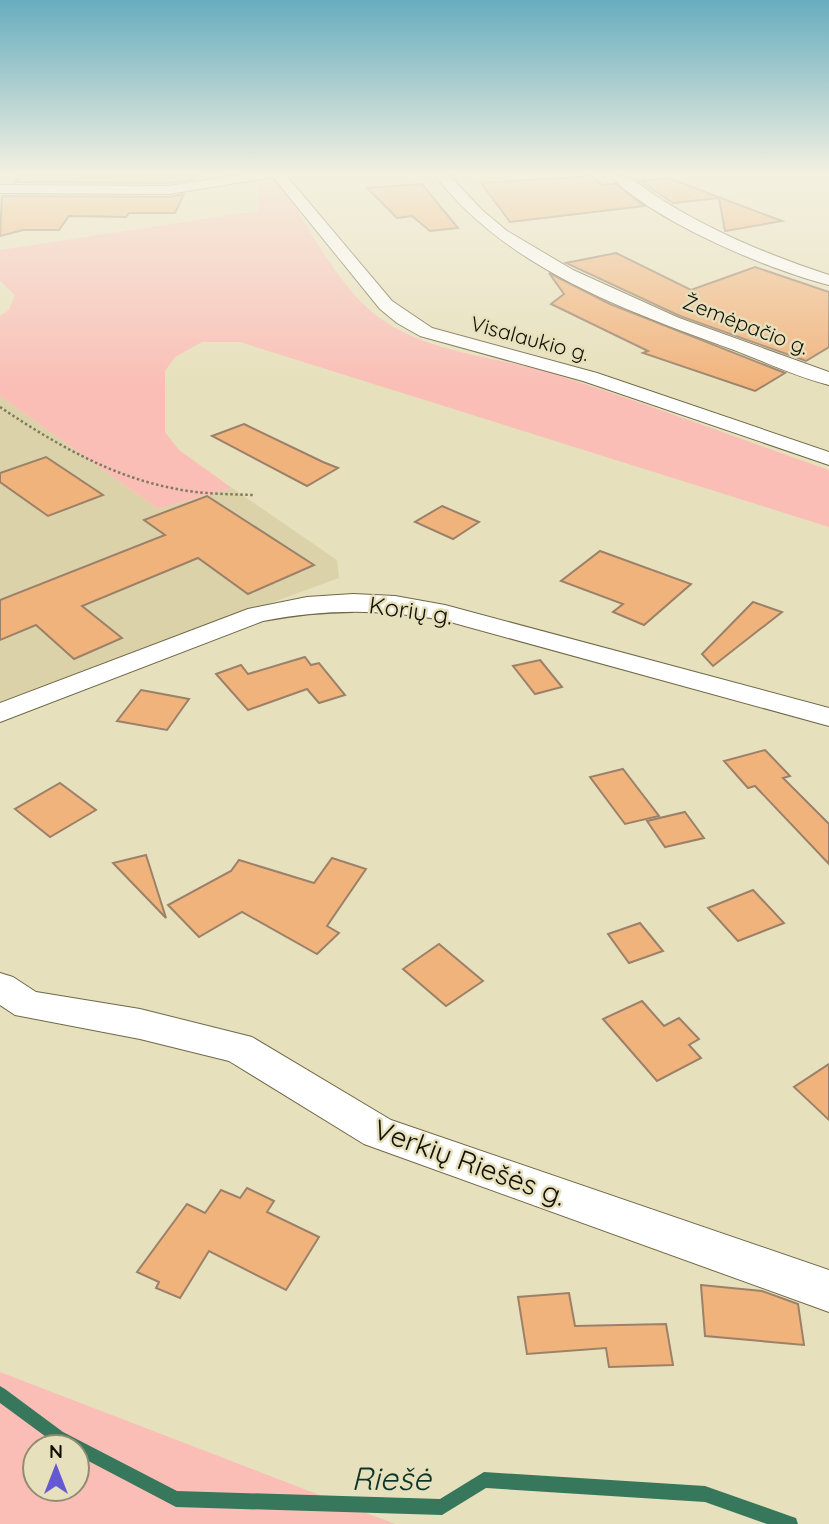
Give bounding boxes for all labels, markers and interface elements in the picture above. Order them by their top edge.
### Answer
street label: Žemėpačio g. [679,288,813,360]
street label: Visalaukio g. [468,310,592,366]
street label: Korių g. [367,589,455,631]
street label: Verkių Riešės g. [369,1111,571,1213]
north arrow [21,1433,91,1503]
text: N [49,1439,63,1463]
water label: Riešė [351,1458,433,1498]

